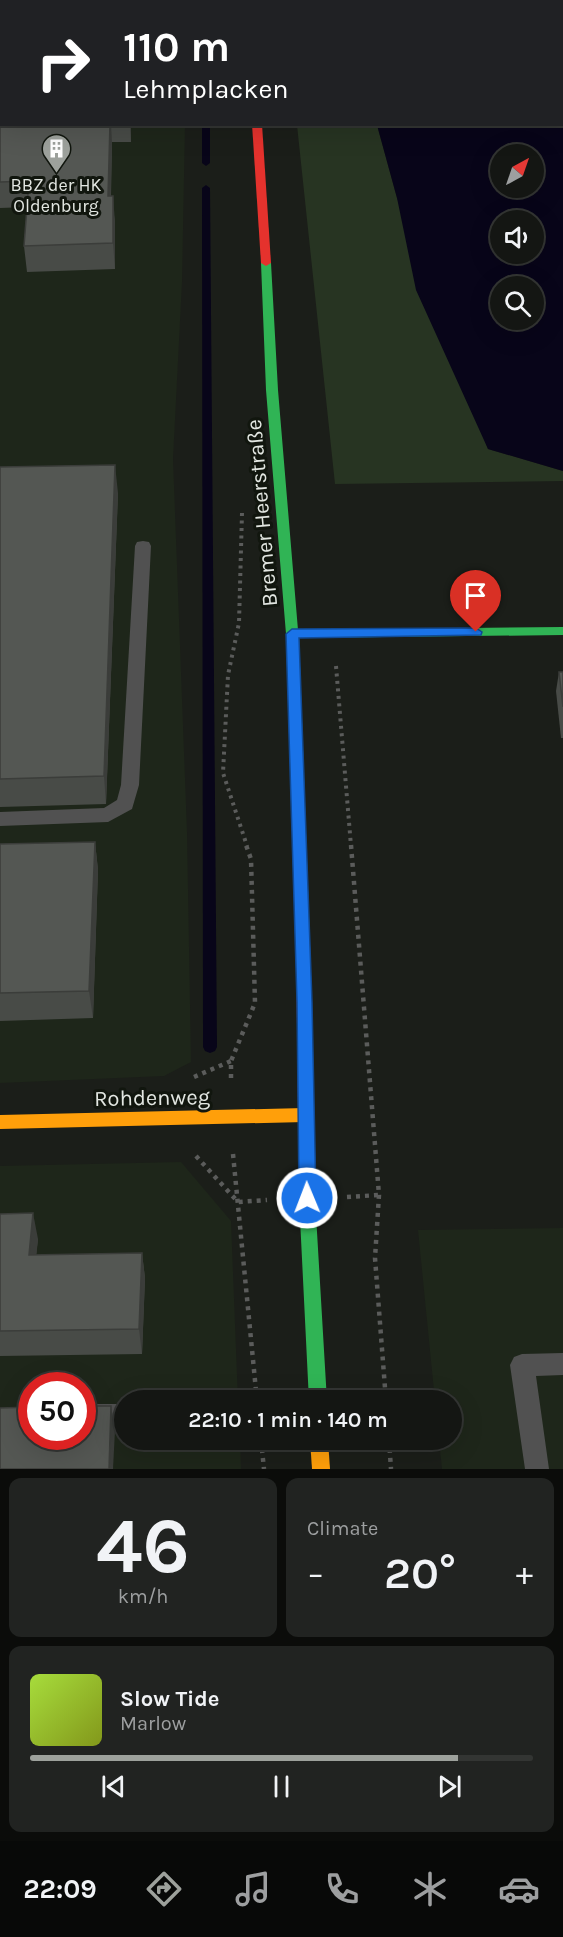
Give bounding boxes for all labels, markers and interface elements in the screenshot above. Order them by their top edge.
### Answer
text: 110 m [123,22,230,72]
icon: right [24,24,102,102]
text: Lehmplacken [123,73,289,105]
building icon: BBZ der HK Oldenburg [40,132,72,174]
north arrow [490,144,544,198]
map controls [490,144,544,330]
place label: BBZ der HK Oldenburg [11,174,102,217]
button: sound [490,210,544,264]
button: search [490,276,544,330]
street label: Bremer Heerstraße [241,418,283,608]
pin [450,570,501,632]
icon: arrive [459,579,492,612]
street label: Rohdenweg [94,1084,211,1112]
position arrow [275,1166,339,1230]
speed limit sign: 50 [18,1372,96,1450]
text: 22:10 · 1 min · 140 m [188,1407,388,1433]
text: 46 [96,1500,190,1592]
text: Climate [307,1517,378,1540]
text: 20° [384,1547,456,1599]
text: − [307,1554,324,1592]
text: + [516,1554,533,1592]
text: km/h [118,1585,168,1608]
text: Slow Tide [120,1686,220,1712]
text: Marlow [120,1712,186,1735]
icon: previous [97,1770,130,1803]
icon: pause [265,1770,298,1803]
icon: next [433,1770,466,1803]
icon: directions [143,1868,185,1910]
icon: music [232,1868,274,1910]
icon: phone [321,1868,363,1910]
icon: climate [409,1868,451,1910]
icon: car [498,1868,540,1910]
text: 22:09 [23,1873,97,1905]

